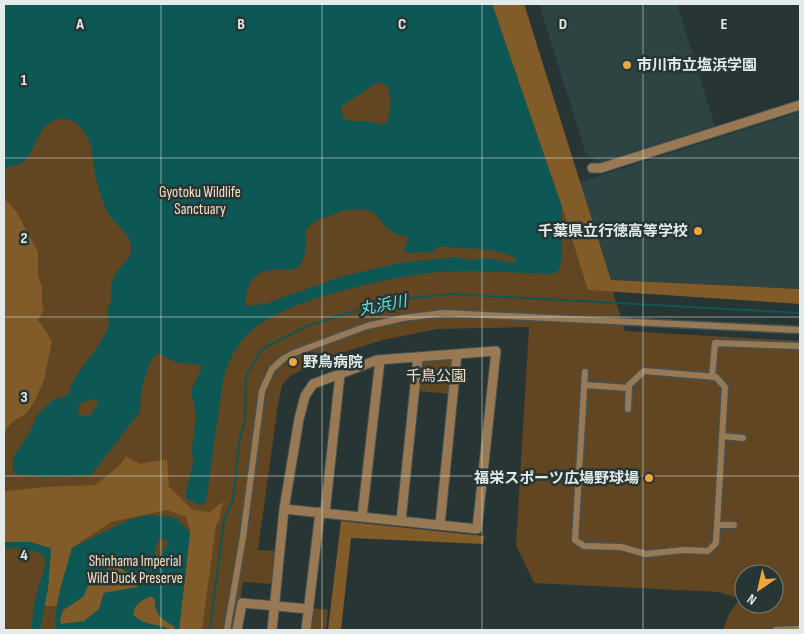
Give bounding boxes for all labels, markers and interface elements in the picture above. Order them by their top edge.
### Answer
text: A [75,15,84,34]
text: B [237,15,245,34]
text: C [398,15,406,34]
text: D [559,15,567,34]
text: E [721,15,728,34]
place label: 市川市立塩浜学園 [637,56,757,75]
marker: 市川市立塩浜学園 [621,59,633,71]
text: 1 [21,71,28,90]
park label: Gyotoku Wildlife Sanctuary [159,183,241,219]
place label: 千葉県立行徳高等学校 [538,222,688,241]
marker: 千葉県立行徳高等学校 [692,225,704,237]
text: 2 [20,229,28,248]
water label: 丸浜川 [358,292,410,320]
place label: 野鳥病院 [303,353,363,372]
marker: 野鳥病院 [287,356,299,368]
park label: 千鳥公園 [406,367,466,386]
text: 3 [20,388,28,407]
place label: 福栄スポーツ広場野球場 [473,469,639,488]
marker: 福栄スポーツ広場野球場 [643,472,655,484]
text: 4 [20,546,28,565]
park label: Shinhama Imperial Wild Duck Preserve [87,552,183,588]
north arrow [734,564,784,614]
text: N [744,590,760,609]

